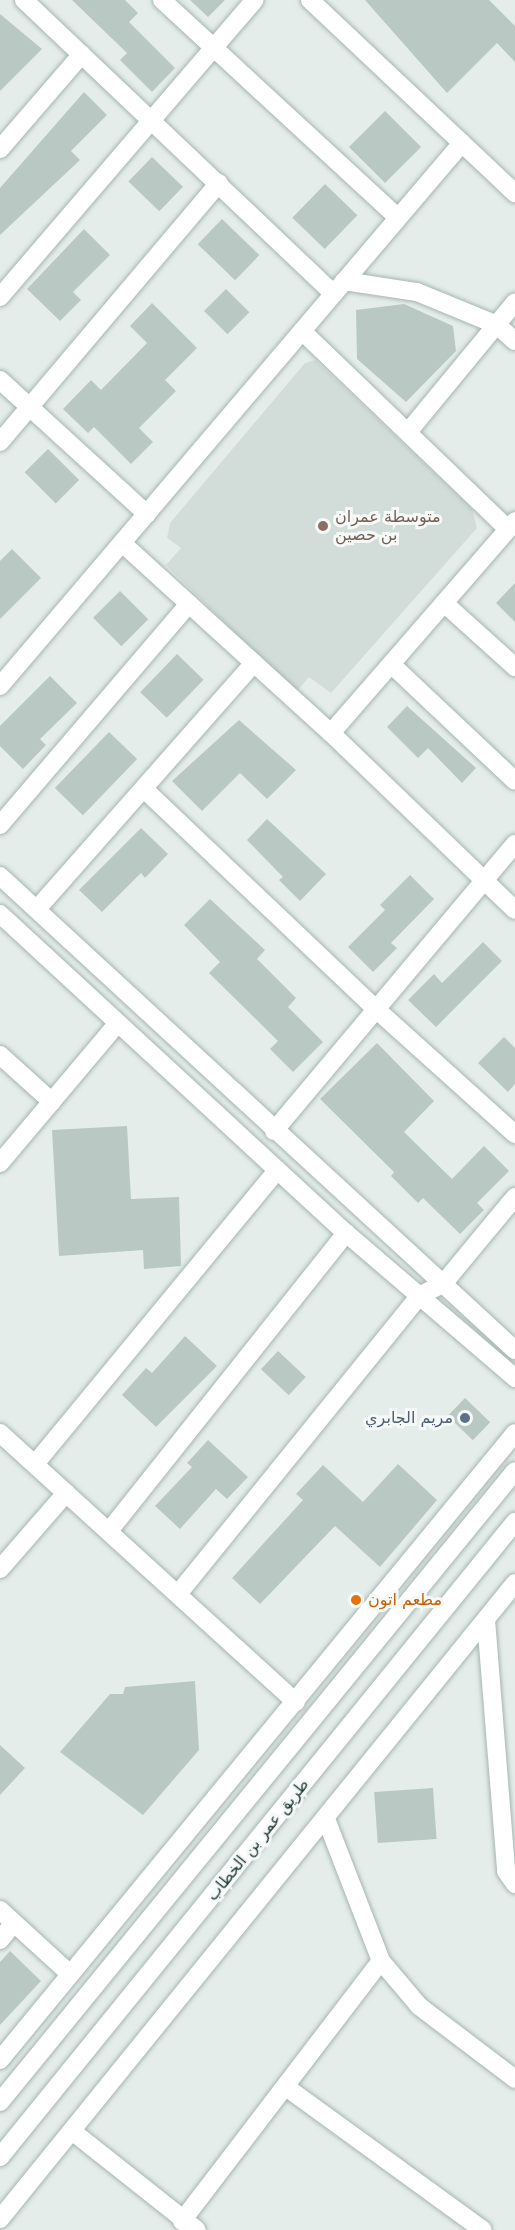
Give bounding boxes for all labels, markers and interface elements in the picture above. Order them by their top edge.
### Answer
place label: متوسطة عمران بن حصين [335,507,441,545]
marker: متوسطة عمران بن حصين [316,519,330,533]
place label: مريم الجابري [365,1408,453,1428]
marker: مريم الجابري [458,1411,472,1425]
place label: مطعم اتون [368,1590,442,1610]
marker: مطعم اتون [349,1593,363,1607]
street label: طريق عمر بن الخطاب [203,1775,313,1905]

